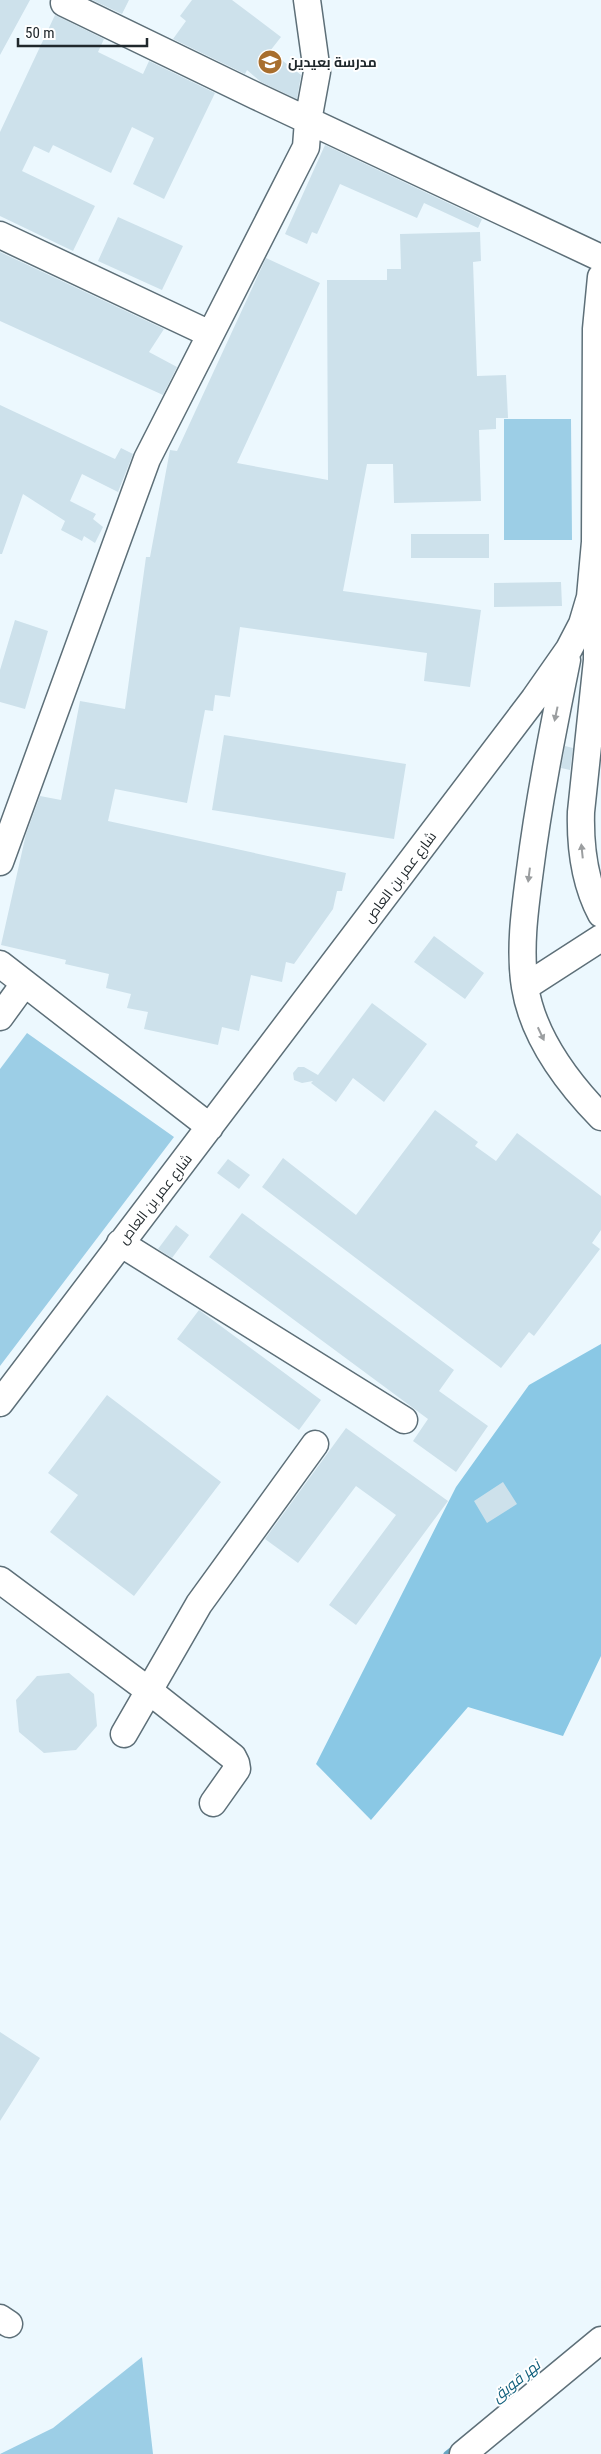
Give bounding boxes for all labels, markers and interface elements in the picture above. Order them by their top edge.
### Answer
scale bar [18,15,146,47]
text: 50 m [25,24,55,42]
school or university icon: مدرسة بعيدين [257,49,283,75]
place label: مدرسة بعيدين [288,54,377,71]
one-way arrow [552,707,560,722]
street label: شارع عمر بن العاص [361,828,440,926]
one-way arrow [578,843,586,859]
one-way arrow [525,867,533,883]
one-way arrow [537,1027,545,1041]
street label: شارع عمر بن العاص [115,1151,196,1248]
water label: نهر قويق [488,2355,545,2406]

